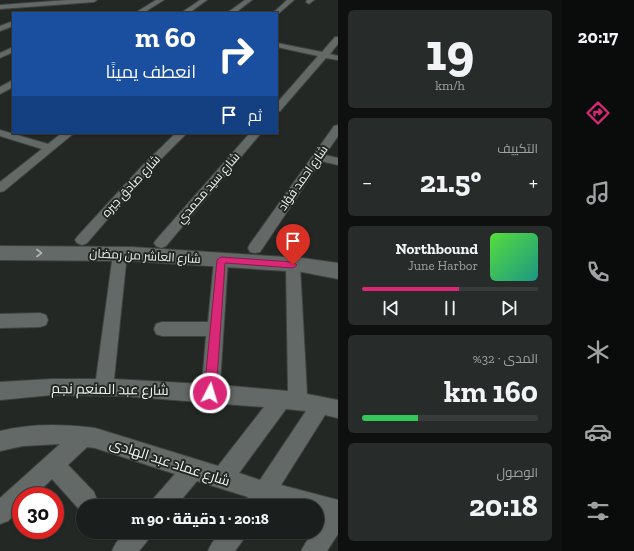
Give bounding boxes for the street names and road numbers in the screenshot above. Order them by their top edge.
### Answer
street label: شارع احمد فؤاد [275,143,331,214]
street label: شارع سيد محمدي [174,150,245,228]
street label: شارع صادق جيره [99,152,164,220]
street label: شارع العاشر من رمضان [89,246,201,267]
street label: شارع عبد المنعم نجم [51,380,169,400]
street label: شارع عماد عبد الهادى [108,435,232,490]

